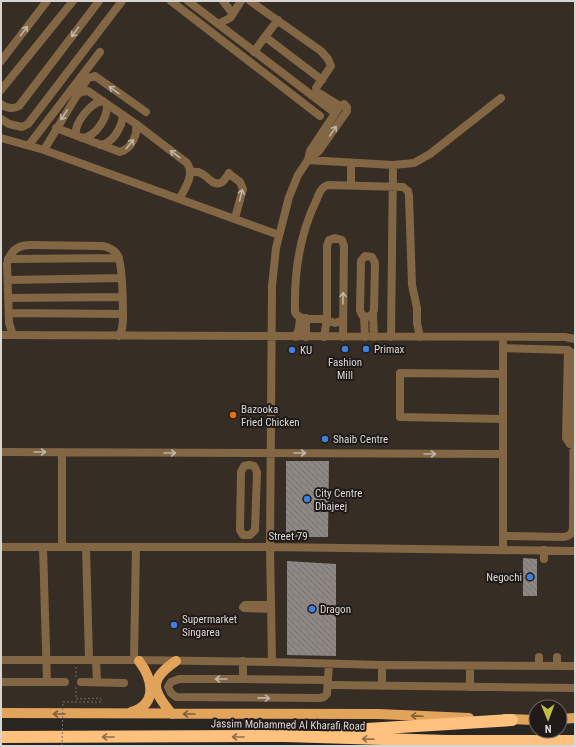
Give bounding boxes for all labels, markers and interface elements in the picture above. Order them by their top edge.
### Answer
one-way arrow [20,26,28,37]
one-way arrow [71,26,79,37]
one-way arrow [109,85,120,94]
one-way arrow [60,109,68,121]
one-way arrow [329,126,337,137]
one-way arrow [125,139,134,150]
one-way arrow [170,150,181,158]
one-way arrow [238,189,245,202]
one-way arrow [339,292,347,305]
place label: Primax [374,343,405,356]
place label: KU [300,344,312,357]
marker: Fashion Mill [340,344,350,354]
marker: Primax [361,344,371,354]
marker: KU [287,345,297,355]
place label: Fashion Mill [328,356,362,382]
place label: Bazooka Fried Chicken [241,403,300,429]
marker: Bazooka Fried Chicken [228,410,238,420]
place label: Shaib Centre [333,433,388,446]
marker: Shaib Centre [320,434,330,444]
one-way arrow [33,448,46,456]
one-way arrow [163,449,176,457]
one-way arrow [293,449,306,457]
one-way arrow [423,450,436,458]
place label: City Centre Dhajeej [315,487,363,513]
marker: City Centre Dhajeej [302,494,312,504]
street label: Street 79 [268,530,308,543]
place label: Negochi [486,571,522,584]
marker: Negochi [525,572,535,582]
place label: Dragon [320,603,351,616]
marker: Dragon [307,604,317,614]
place label: Supermarket Singarea [182,613,237,639]
marker: Supermarket Singarea [169,620,179,630]
one-way arrow [215,675,228,683]
one-way arrow [257,694,270,702]
north arrow [528,699,568,739]
one-way arrow [53,710,66,718]
one-way arrow [183,710,196,718]
one-way arrow [411,712,424,720]
street label: Jassim Mohammed Al Kharafi Road [211,717,365,733]
text: N [544,722,552,735]
one-way arrow [102,733,115,741]
one-way arrow [232,733,245,741]
one-way arrow [362,735,375,743]

